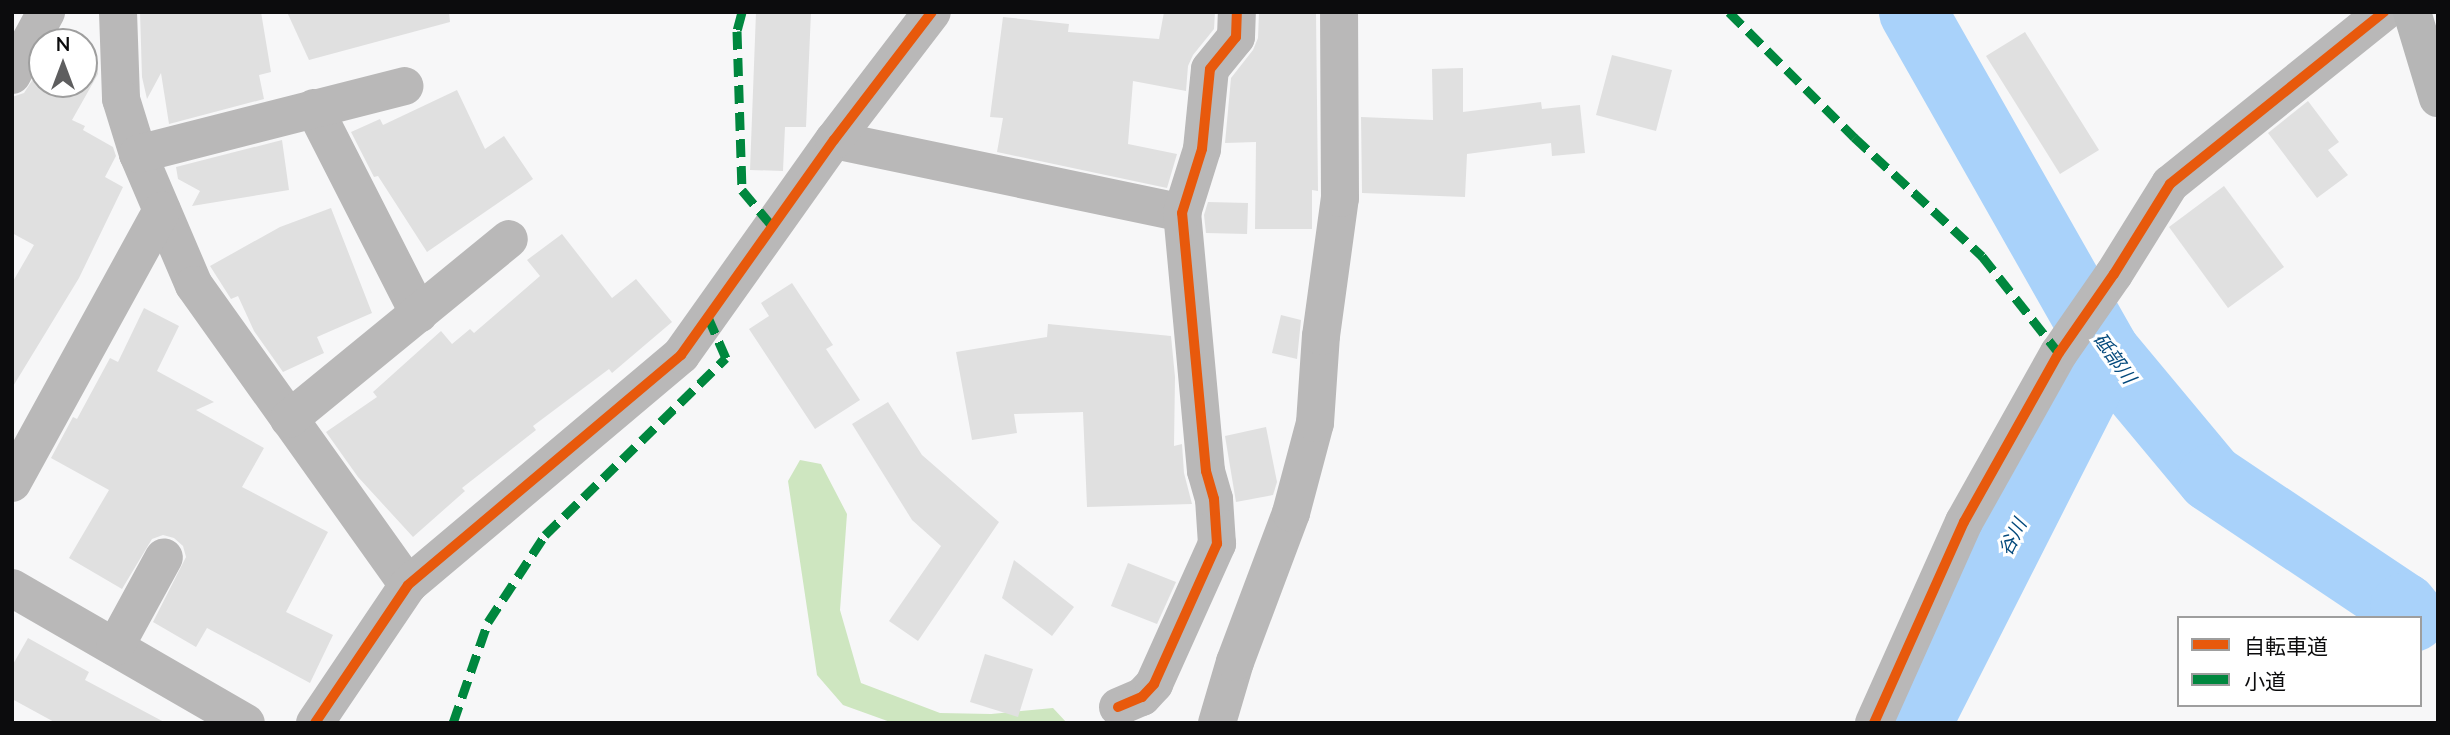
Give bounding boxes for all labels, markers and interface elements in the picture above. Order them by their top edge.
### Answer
north arrow [28,28,98,98]
text: N [56,32,70,55]
water label: 砥部川 [2089,328,2141,388]
water label: 谷川 [1993,515,2031,559]
legend [2177,616,2422,707]
text: 自転車道 [2244,633,2328,658]
text: 小道 [2244,668,2286,693]

